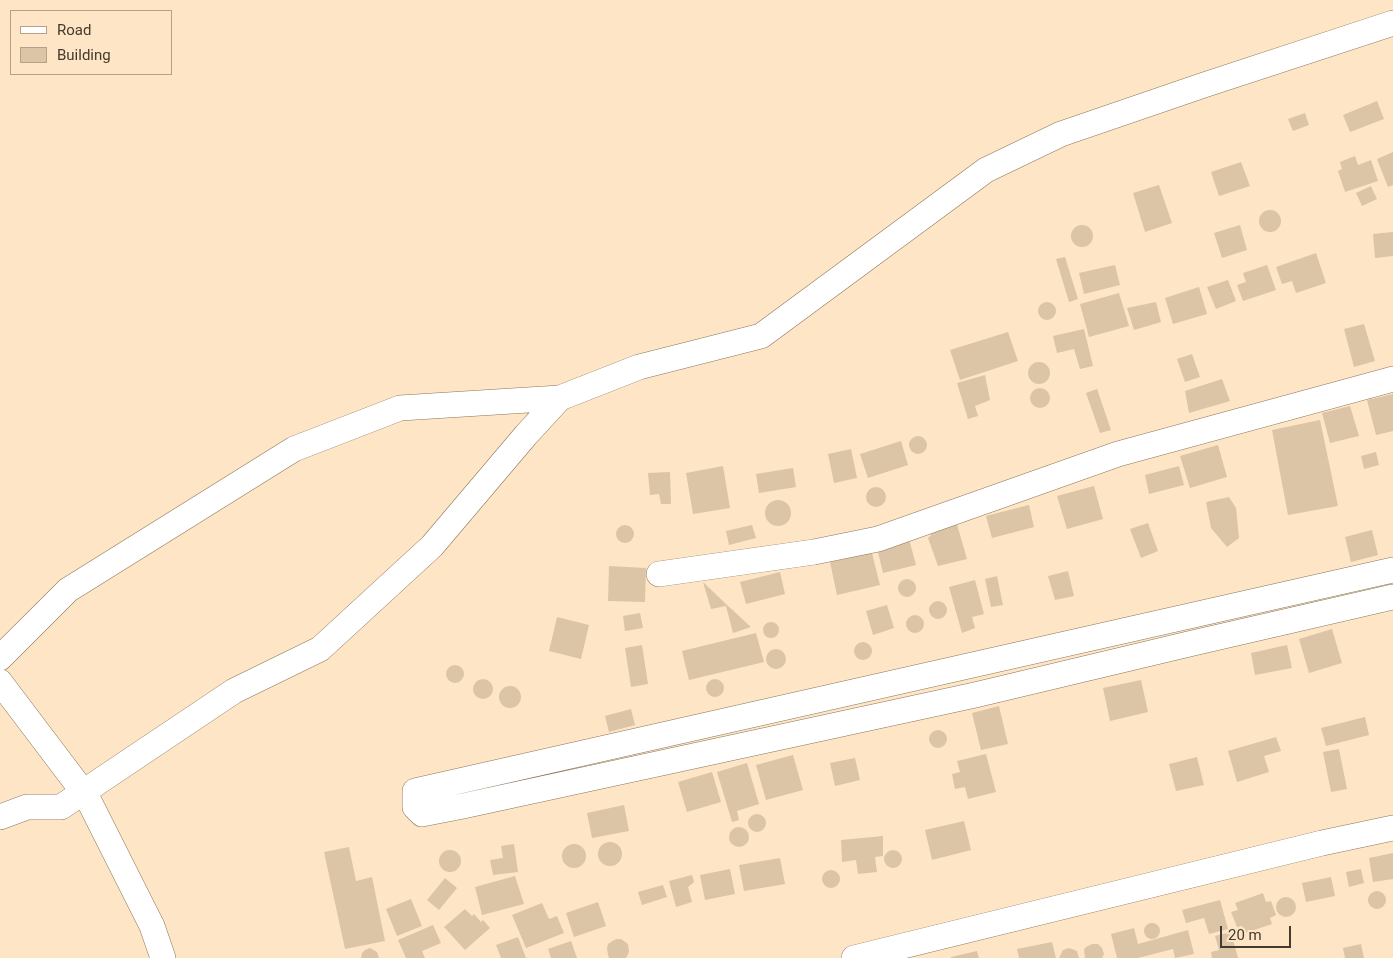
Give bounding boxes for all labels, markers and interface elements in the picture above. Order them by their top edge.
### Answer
legend [10,10,172,75]
text: Road [57,21,91,39]
text: Building [57,46,111,64]
scale bar [1223,916,1294,948]
text: 20 m [1228,926,1262,944]

